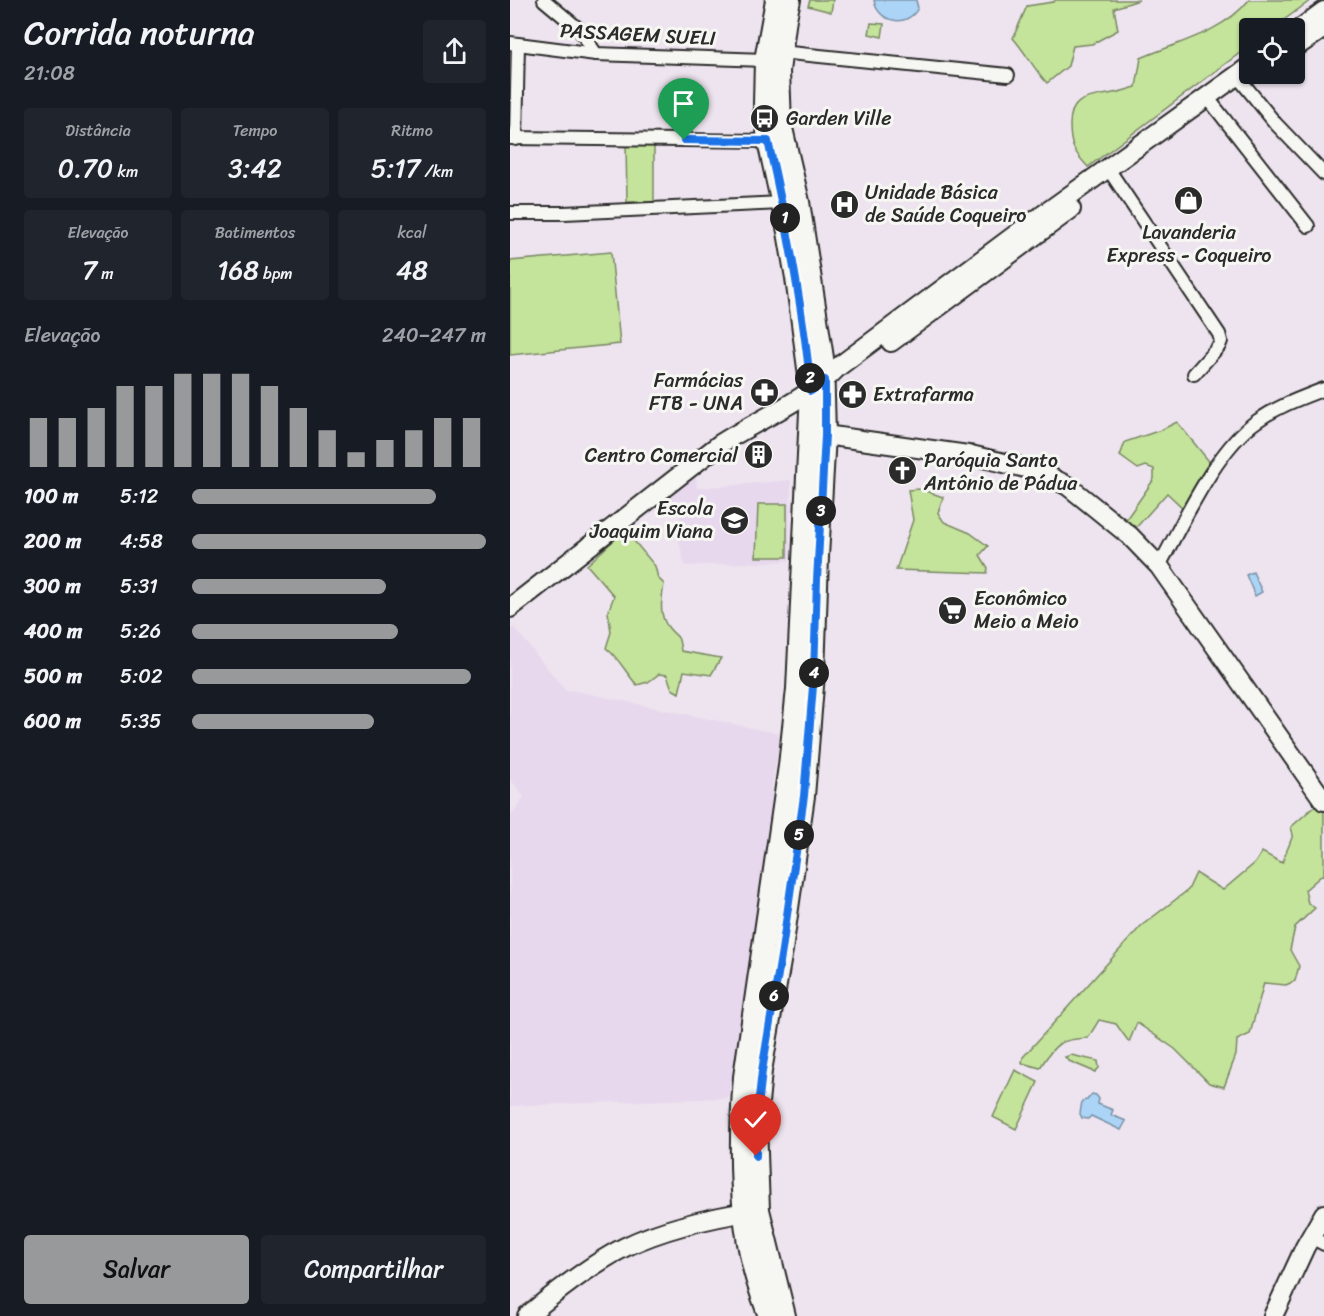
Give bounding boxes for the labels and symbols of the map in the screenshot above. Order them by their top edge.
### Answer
street label: PASSAGEM SUELI [559,13,717,56]
pin [658,78,709,140]
place label: Garden Ville [786,101,891,136]
bus stop icon: Garden Ville [749,102,781,134]
place label: Unidade Básica de Saúde Coqueiro [865,175,1026,233]
shop icon: Lavanderia Express - Coqueiro [1173,185,1205,217]
hospital icon: Unidade Básica de Saúde Coqueiro [828,188,860,220]
pin: 1 [770,203,800,233]
place label: Lavanderia Express - Coqueiro [1106,215,1272,273]
place label: Farmácias FTB - UNA [649,363,744,421]
pin: 2 [795,363,825,393]
pharmacy icon: Farmácias FTB - UNA [748,376,780,408]
place label: Extrafarma [873,377,974,412]
pharmacy icon: Extrafarma [836,378,868,410]
place label: Centro Comercial [585,438,739,473]
building icon: Centro Comercial [743,439,775,471]
place label: Paróquia Santo Antônio de Pádua [923,443,1078,501]
church icon: Paróquia Santo Antônio de Pádua [887,455,919,487]
place label: Escola Joaquim Viana [589,491,714,549]
pin: 3 [806,496,836,526]
school or university icon: Escola Joaquim Viana [718,504,750,536]
place label: Econômico Meio a Meio [974,581,1079,639]
supermarket icon: Econômico Meio a Meio [937,594,969,626]
pin: 4 [799,658,829,688]
pin: 5 [784,820,814,850]
pin: 6 [759,981,789,1011]
pin [730,1094,781,1156]

